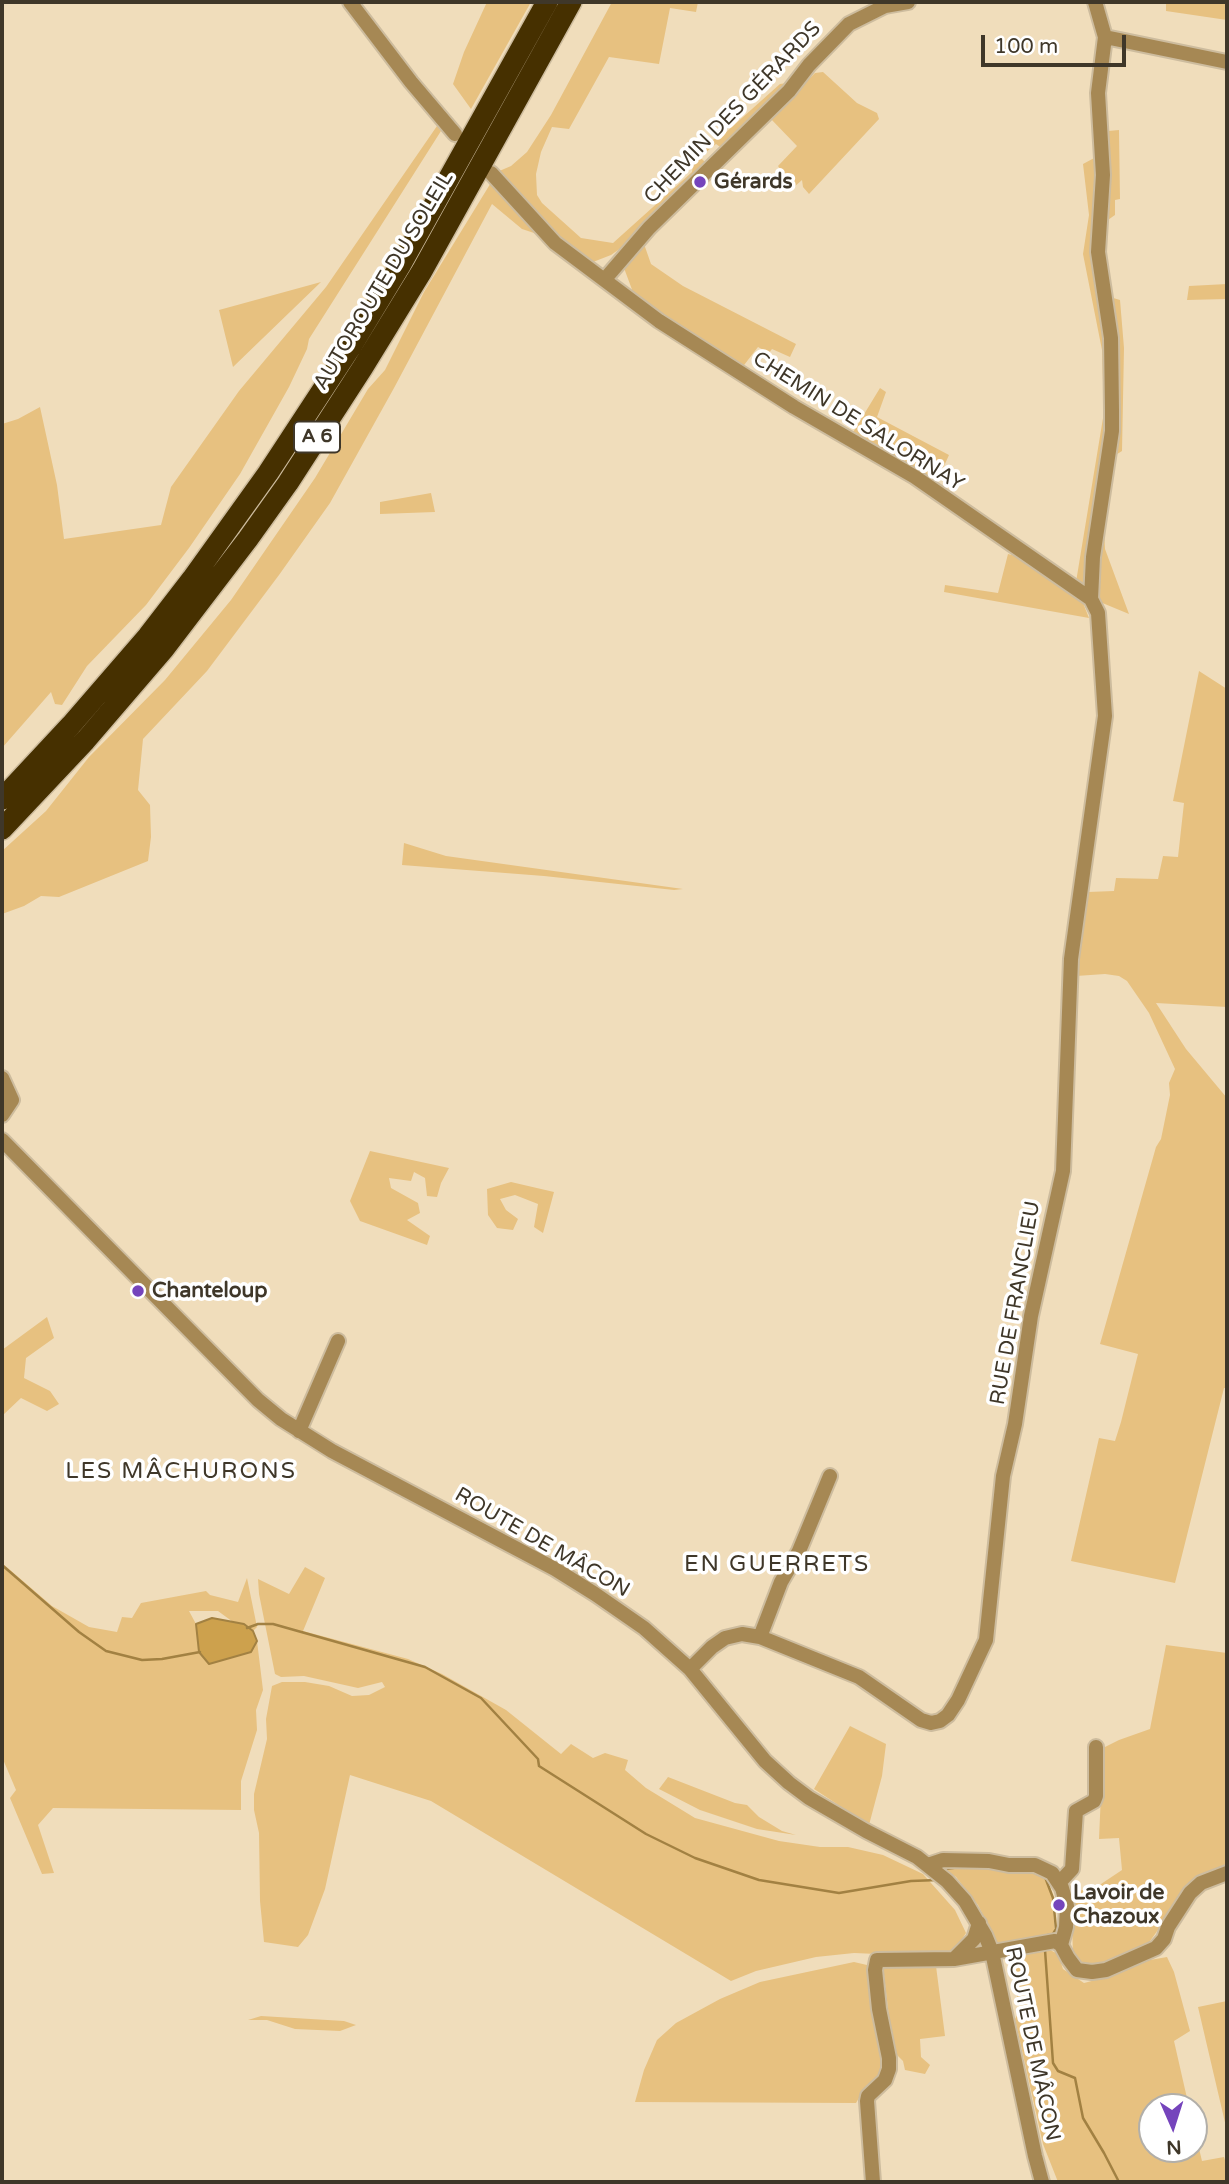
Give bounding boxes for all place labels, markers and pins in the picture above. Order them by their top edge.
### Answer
place label: Gérards [714,169,793,195]
marker: Gérards [692,174,708,190]
place label: Chanteloup [152,1278,268,1304]
marker: Chanteloup [130,1283,146,1299]
place label: Lavoir de Chazoux [1073,1880,1164,1930]
marker: Lavoir de Chazoux [1051,1897,1067,1913]

